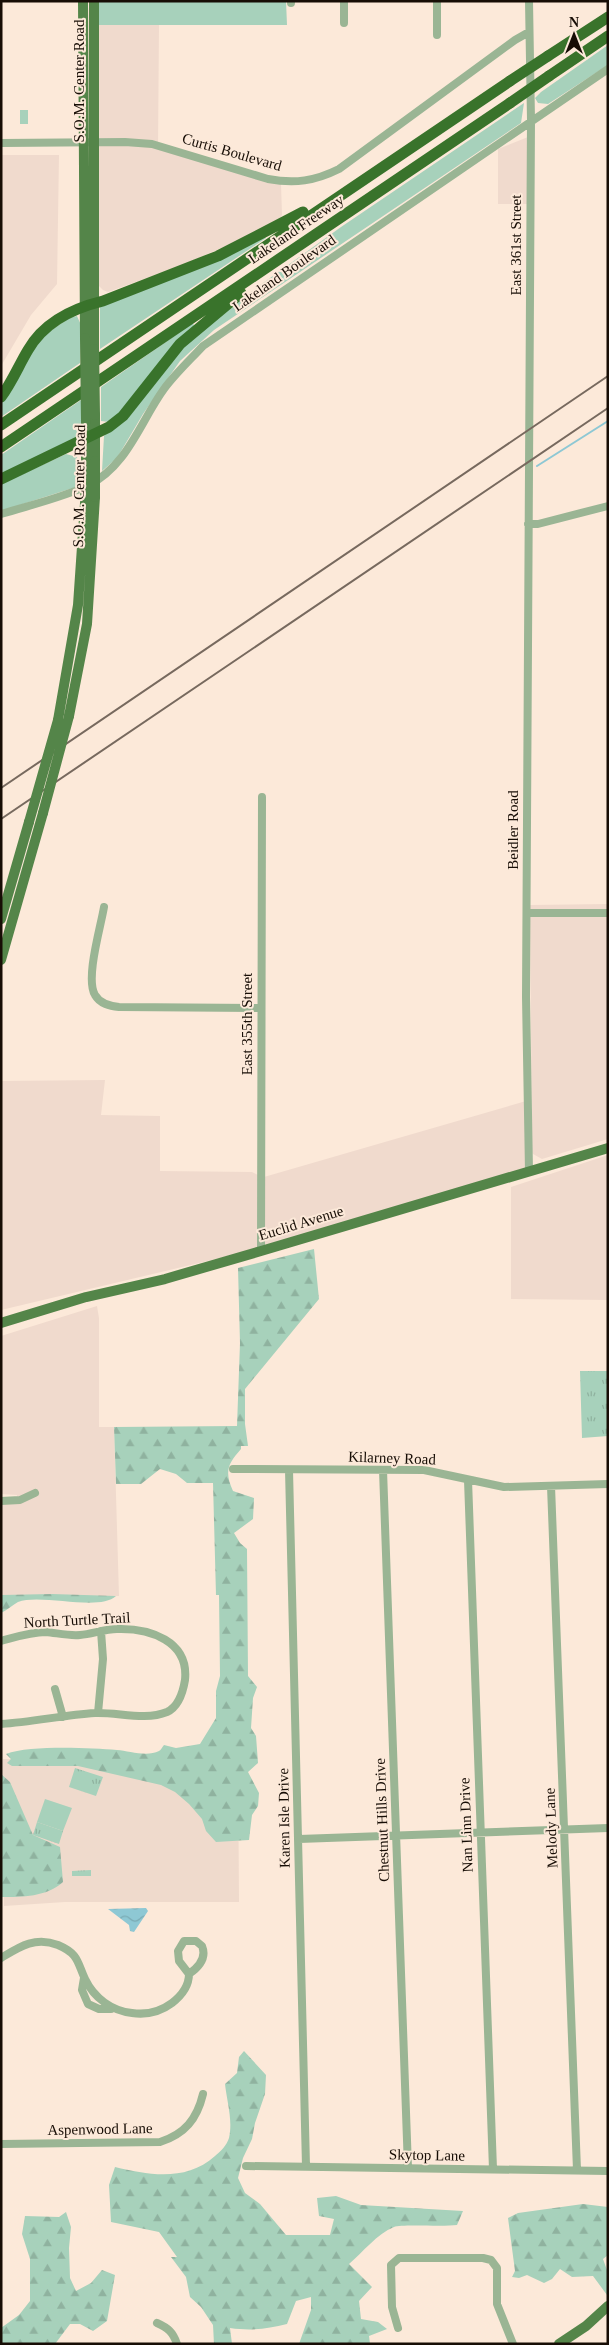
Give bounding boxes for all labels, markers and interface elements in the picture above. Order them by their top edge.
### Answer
north arrow [549,10,599,60]
text: N [569,15,579,30]
street label: S.O.M. Center Road [71,19,87,142]
street label: Curtis Boulevard [180,130,284,174]
street label: Lakeland Freeway [245,191,347,267]
street label: East 361st Street [508,194,524,295]
street label: Lakeland Boulevard [229,231,339,315]
street label: S.O.M. Center Road [70,424,88,548]
street label: Beidler Road [505,790,521,870]
street label: East 355th Street [239,972,255,1075]
street label: Euclid Avenue [257,1202,346,1243]
street label: Kilarney Road [348,1448,437,1468]
street label: North Turtle Trail [23,1609,131,1631]
street label: Chestnut Hills Drive [372,1757,392,1882]
street label: Karen Isle Drive [275,1768,293,1868]
street label: Nan Linn Drive [456,1777,476,1873]
street label: Melody Lane [542,1787,560,1868]
street label: Aspenwood Lane [47,2120,153,2138]
street label: Skytop Lane [389,2146,466,2164]

